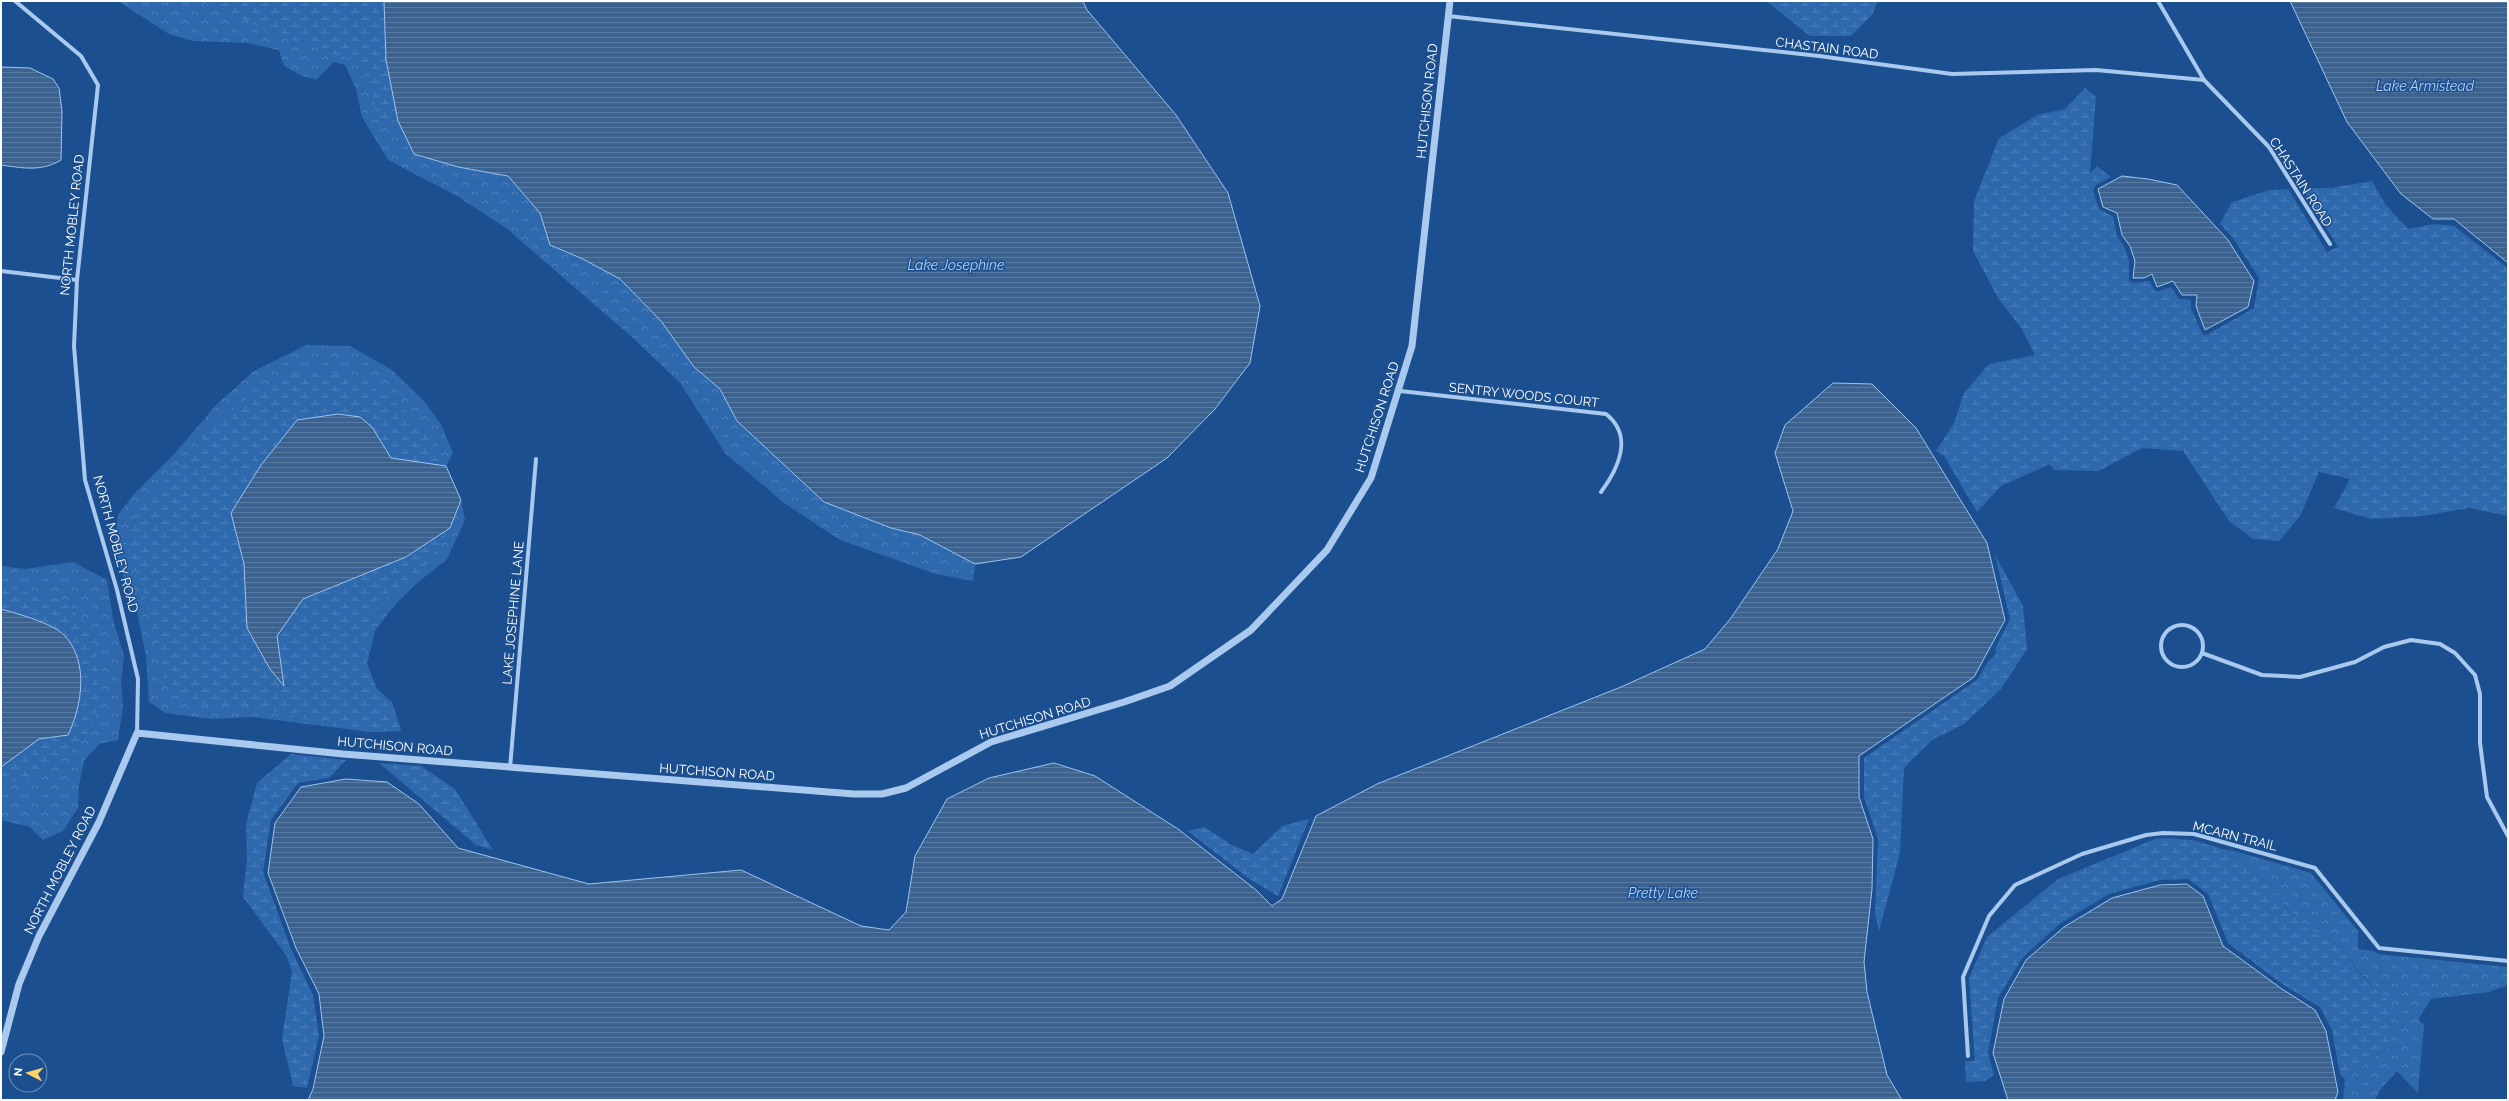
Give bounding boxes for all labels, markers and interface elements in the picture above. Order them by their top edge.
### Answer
street label: CHASTAIN ROAD [1775,34,1879,62]
street label: HUTCHISON ROAD [1413,43,1441,159]
water label: Lake Armistead [2376,78,2475,94]
street label: CHASTAIN ROAD [2267,135,2335,229]
street label: NORTH MOBLEY ROAD [57,154,87,296]
water label: Lake Josephine [908,257,1005,273]
street label: HUTCHISON ROAD [1352,360,1402,474]
street label: SENTRY WOODS COURT [1448,380,1600,410]
street label: NORTH MOBLEY ROAD [90,474,142,614]
street label: LAKE JOSEPHINE LANE [499,541,527,685]
street label: HUTCHISON ROAD [977,694,1093,742]
street label: HUTCHISON ROAD [337,733,453,759]
street label: HUTCHISON ROAD [659,760,775,784]
street label: NORTH MOBLEY ROAD [21,803,99,937]
street label: MCARN TRAIL [2191,818,2279,854]
water label: Pretty Lake [1628,885,1699,901]
north arrow [8,1053,48,1093]
text: N [12,1067,25,1077]

